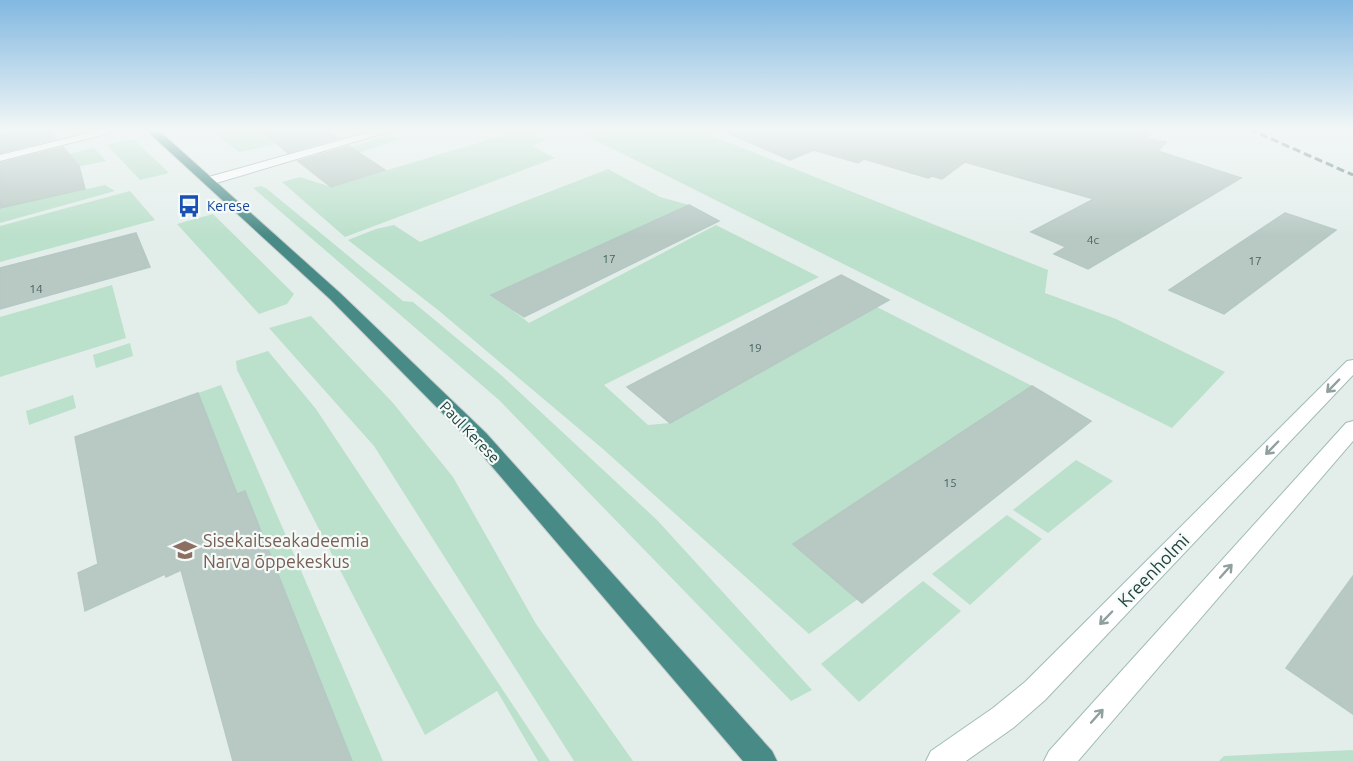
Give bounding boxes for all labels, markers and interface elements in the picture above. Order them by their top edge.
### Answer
bus stop icon: Kerese [176,193,202,219]
place label: Kerese [207,198,250,214]
house number: 4c [1087,233,1100,246]
house number: 17 [602,252,616,265]
house number: 17 [1248,254,1262,267]
house number: 14 [29,282,43,295]
house number: 19 [748,341,762,354]
one-way arrow [1326,378,1340,393]
street label: Paul Kerese [437,398,503,466]
one-way arrow [1265,441,1279,456]
house number: 15 [943,476,957,489]
street label: Kreenholmi [1113,529,1193,611]
place label: Sisekaitseakadeemia Narva õppekeskus [203,530,369,571]
school or university icon: Sisekaitseakadeemia Narva õppekeskus [172,537,198,563]
one-way arrow [1219,563,1233,578]
one-way arrow [1099,610,1114,625]
one-way arrow [1090,709,1104,724]

